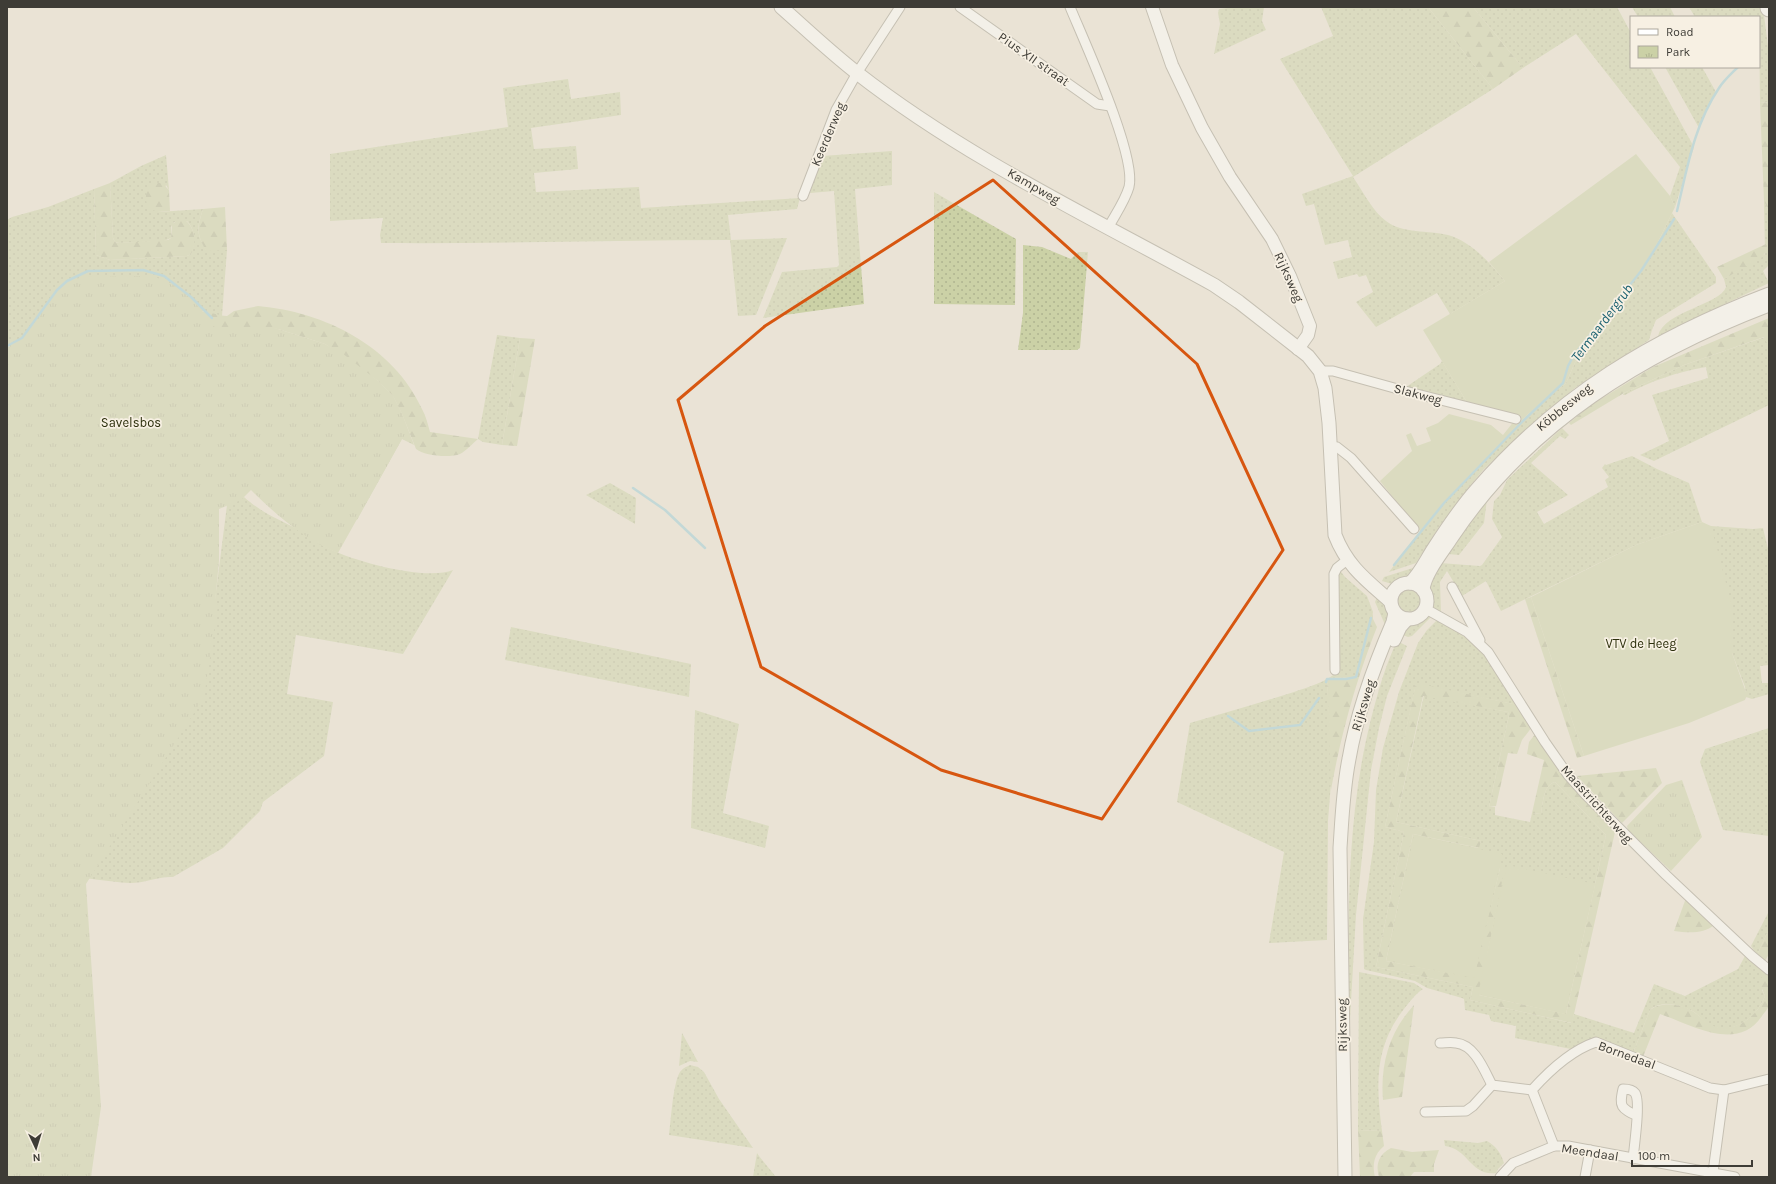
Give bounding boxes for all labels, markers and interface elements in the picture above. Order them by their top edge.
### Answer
legend [1630,16,1760,68]
text: Road [1666,25,1694,39]
street label: Pius XII straat [996,29,1072,89]
text: Park [1666,45,1691,59]
street label: Keerderweg [808,99,849,168]
street label: Kampweg [1005,165,1064,207]
street label: Rijksweg [1271,250,1307,305]
water label: Termaardergrub [1567,280,1637,365]
street label: Slakweg [1392,380,1444,408]
street label: Köbbesweg [1533,380,1595,434]
park label: Savelsbos [101,415,161,430]
park label: VTV de Heeg [1605,636,1677,651]
street label: Rijksweg [1348,677,1378,733]
street label: Maastrichterweg [1558,762,1636,847]
street label: Rijksweg [1334,997,1350,1052]
street label: Bornedaal [1596,1038,1658,1072]
north arrow [16,1128,56,1168]
street label: Meendaal [1560,1140,1620,1164]
scale bar [1632,1142,1752,1168]
text: 100 m [1638,1149,1670,1163]
text: N [32,1151,41,1164]

